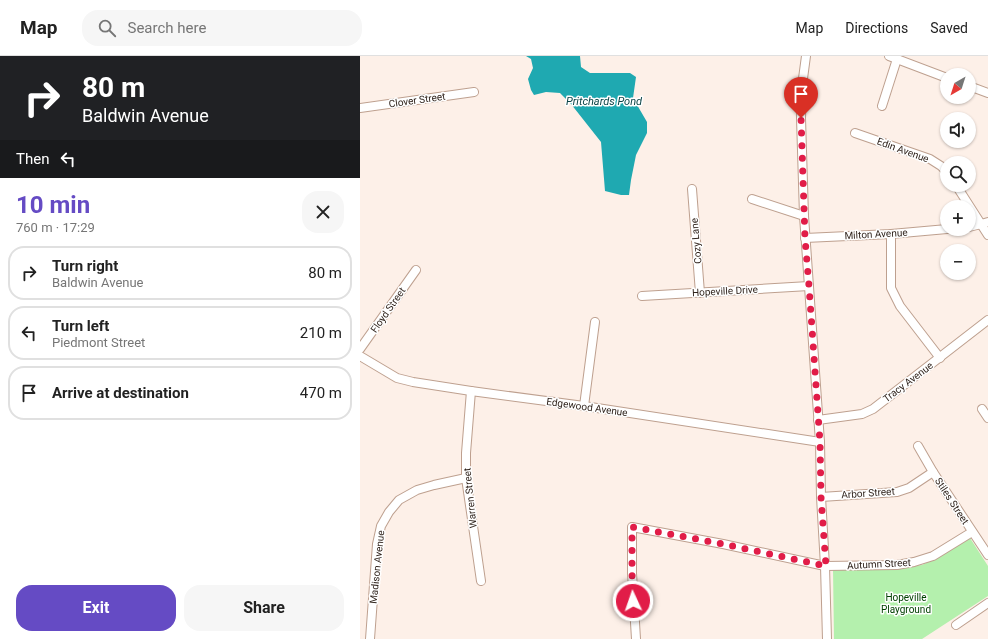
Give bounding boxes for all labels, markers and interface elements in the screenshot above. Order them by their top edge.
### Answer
search box [82,10,362,46]
text: Map [20,16,58,39]
icon: search [96,17,118,39]
text: Search here [128,19,206,37]
text: Map [796,20,823,36]
text: Directions [845,20,908,36]
text: Saved [930,20,968,36]
north arrow [940,68,976,104]
map controls [940,68,976,280]
text: 80 m [82,71,145,104]
icon: right [16,72,68,124]
pin [784,77,818,118]
icon: arrive [790,83,812,105]
street label: Clover Street [388,91,446,109]
water label: Pritchards Pond [566,95,643,108]
text: Baldwin Avenue [82,105,209,126]
button: sound [940,112,976,148]
street label: Edin Avenue [876,136,930,164]
icon: left [57,148,79,170]
text: Then [16,150,49,168]
button: search [940,156,976,192]
text: 10 min [16,191,90,219]
button: close [302,191,344,233]
button: + [940,200,976,236]
street label: Cozy Lane [689,218,703,264]
text: 760 m · 17:29 [16,220,95,235]
street label: Milton Avenue [844,227,908,241]
button: − [940,244,976,280]
text: Turn right [52,257,118,275]
icon: right [18,262,40,284]
text: 80 m [308,264,342,282]
text: Baldwin Avenue [52,275,144,290]
street label: Hopeville Drive [692,284,758,298]
street label: Floyd Street [368,285,408,335]
text: Turn left [52,317,109,335]
icon: left [18,322,40,344]
text: 210 m [300,324,342,342]
text: Piedmont Street [52,335,145,350]
street label: Tracy Avenue [881,360,935,404]
icon: arrive [18,382,40,404]
text: Arrive at destination [52,384,189,402]
text: 470 m [300,384,342,402]
street label: Edgewood Avenue [546,396,628,418]
street label: Warren Street [461,467,479,529]
street label: Stiles Street [933,476,971,526]
street label: Arbor Street [841,486,895,500]
street label: Madison Avenue [368,530,386,604]
street label: Autumn Street [847,557,911,571]
position arrow [612,580,654,622]
button: Exit [16,585,176,631]
button: Share [184,585,344,631]
park label: Hopeville Playground [881,592,931,615]

